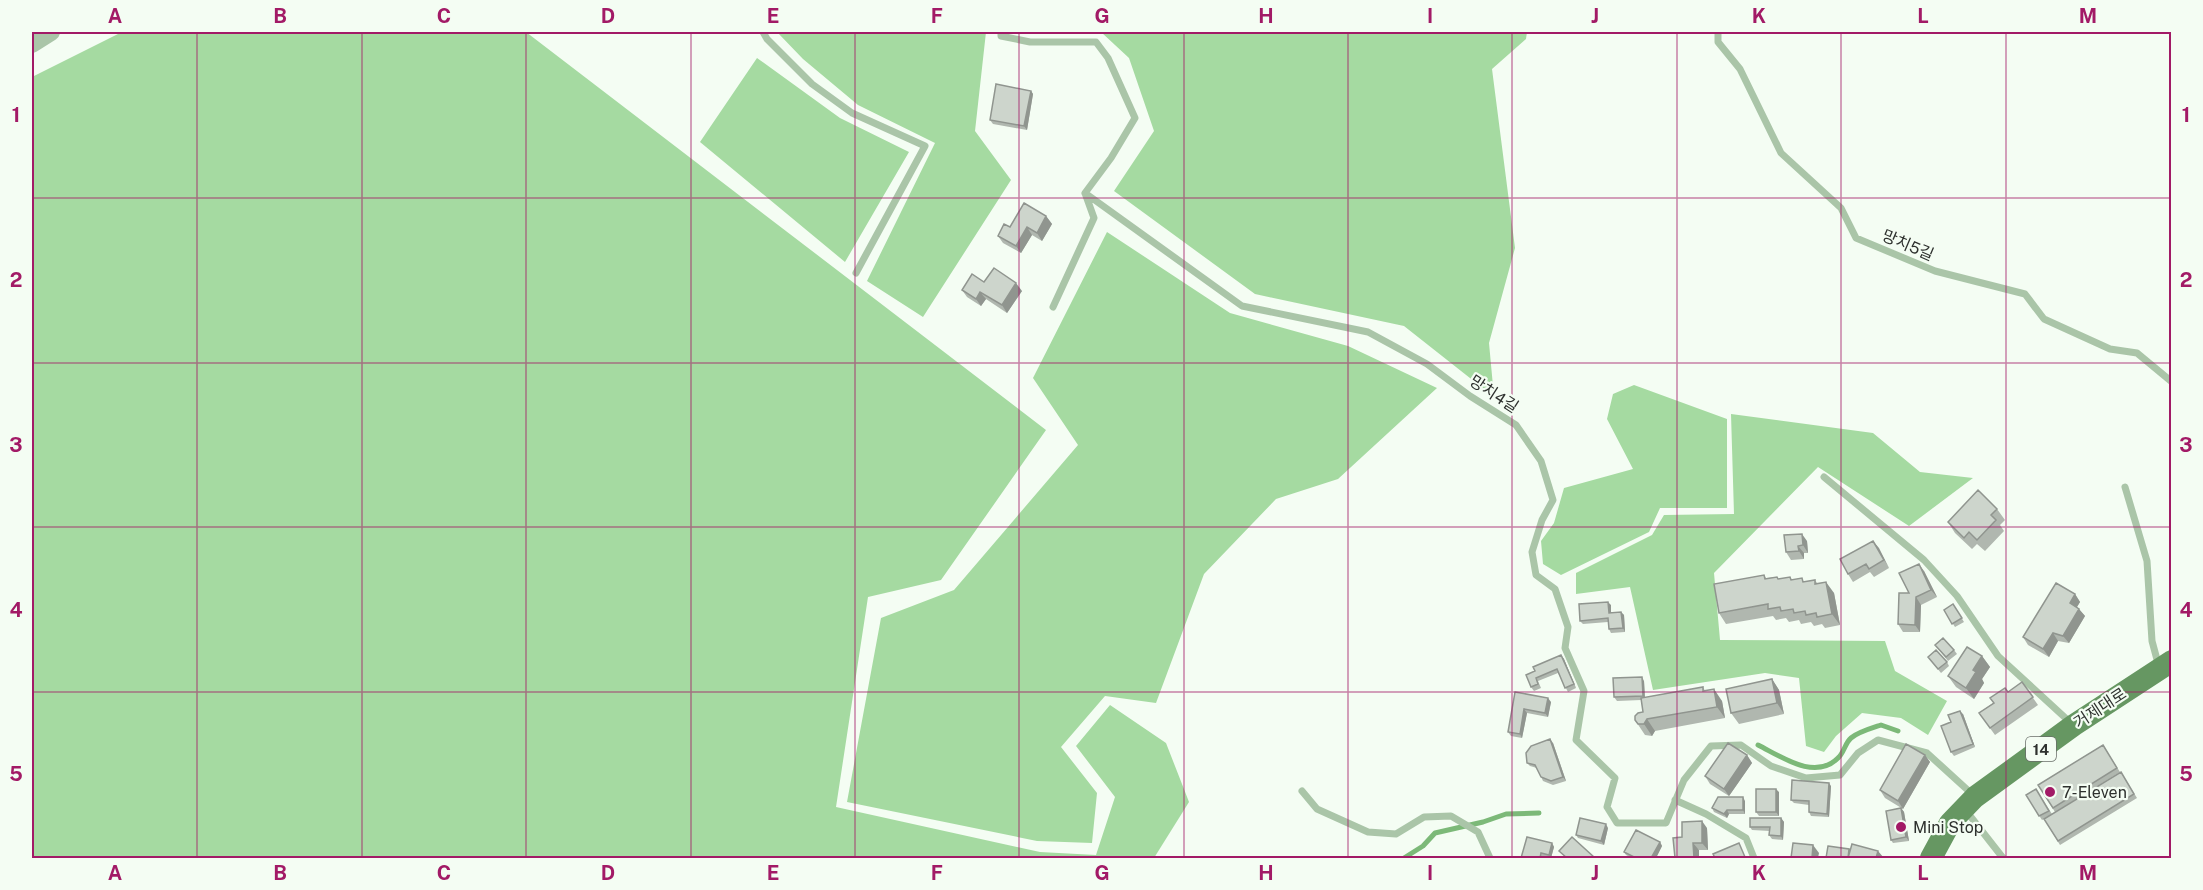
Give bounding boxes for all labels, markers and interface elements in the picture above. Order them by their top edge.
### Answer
text: A [108,4,122,28]
text: B [273,4,287,28]
text: C [437,4,451,28]
text: D [601,4,615,28]
text: E [767,4,779,28]
text: F [931,4,943,28]
text: G [1094,4,1110,28]
text: H [1258,4,1274,28]
text: I [1427,4,1433,28]
text: J [1591,4,1599,28]
text: K [1752,4,1766,28]
text: L [1917,4,1929,28]
text: M [2079,4,2097,28]
text: 1 [12,103,20,127]
text: 1 [2182,103,2190,127]
street label: 망치5길 [1879,226,1937,264]
text: 2 [10,268,22,292]
text: 2 [2180,268,2192,292]
street label: 망치4길 [1466,371,1522,417]
text: 3 [9,433,23,457]
text: 3 [2179,433,2193,457]
text: 4 [9,598,23,622]
text: 4 [2179,598,2193,622]
street label: 거제대로 [2070,684,2130,732]
road number: 14 [2026,737,2056,761]
text: 5 [9,762,23,786]
text: 5 [2179,762,2193,786]
place label: 7-Eleven [2062,783,2127,802]
marker: 7-Eleven [2043,785,2057,799]
place label: Mini Stop [1913,818,1983,837]
marker: Mini Stop [1894,820,1908,834]
text: A [108,861,122,885]
text: B [273,861,287,885]
text: C [437,861,451,885]
text: D [601,861,615,885]
text: E [767,861,779,885]
text: F [931,861,943,885]
text: G [1094,861,1110,885]
text: H [1258,861,1274,885]
text: I [1427,861,1433,885]
text: J [1591,861,1599,885]
text: K [1752,861,1766,885]
text: L [1917,861,1929,885]
text: M [2079,861,2097,885]

